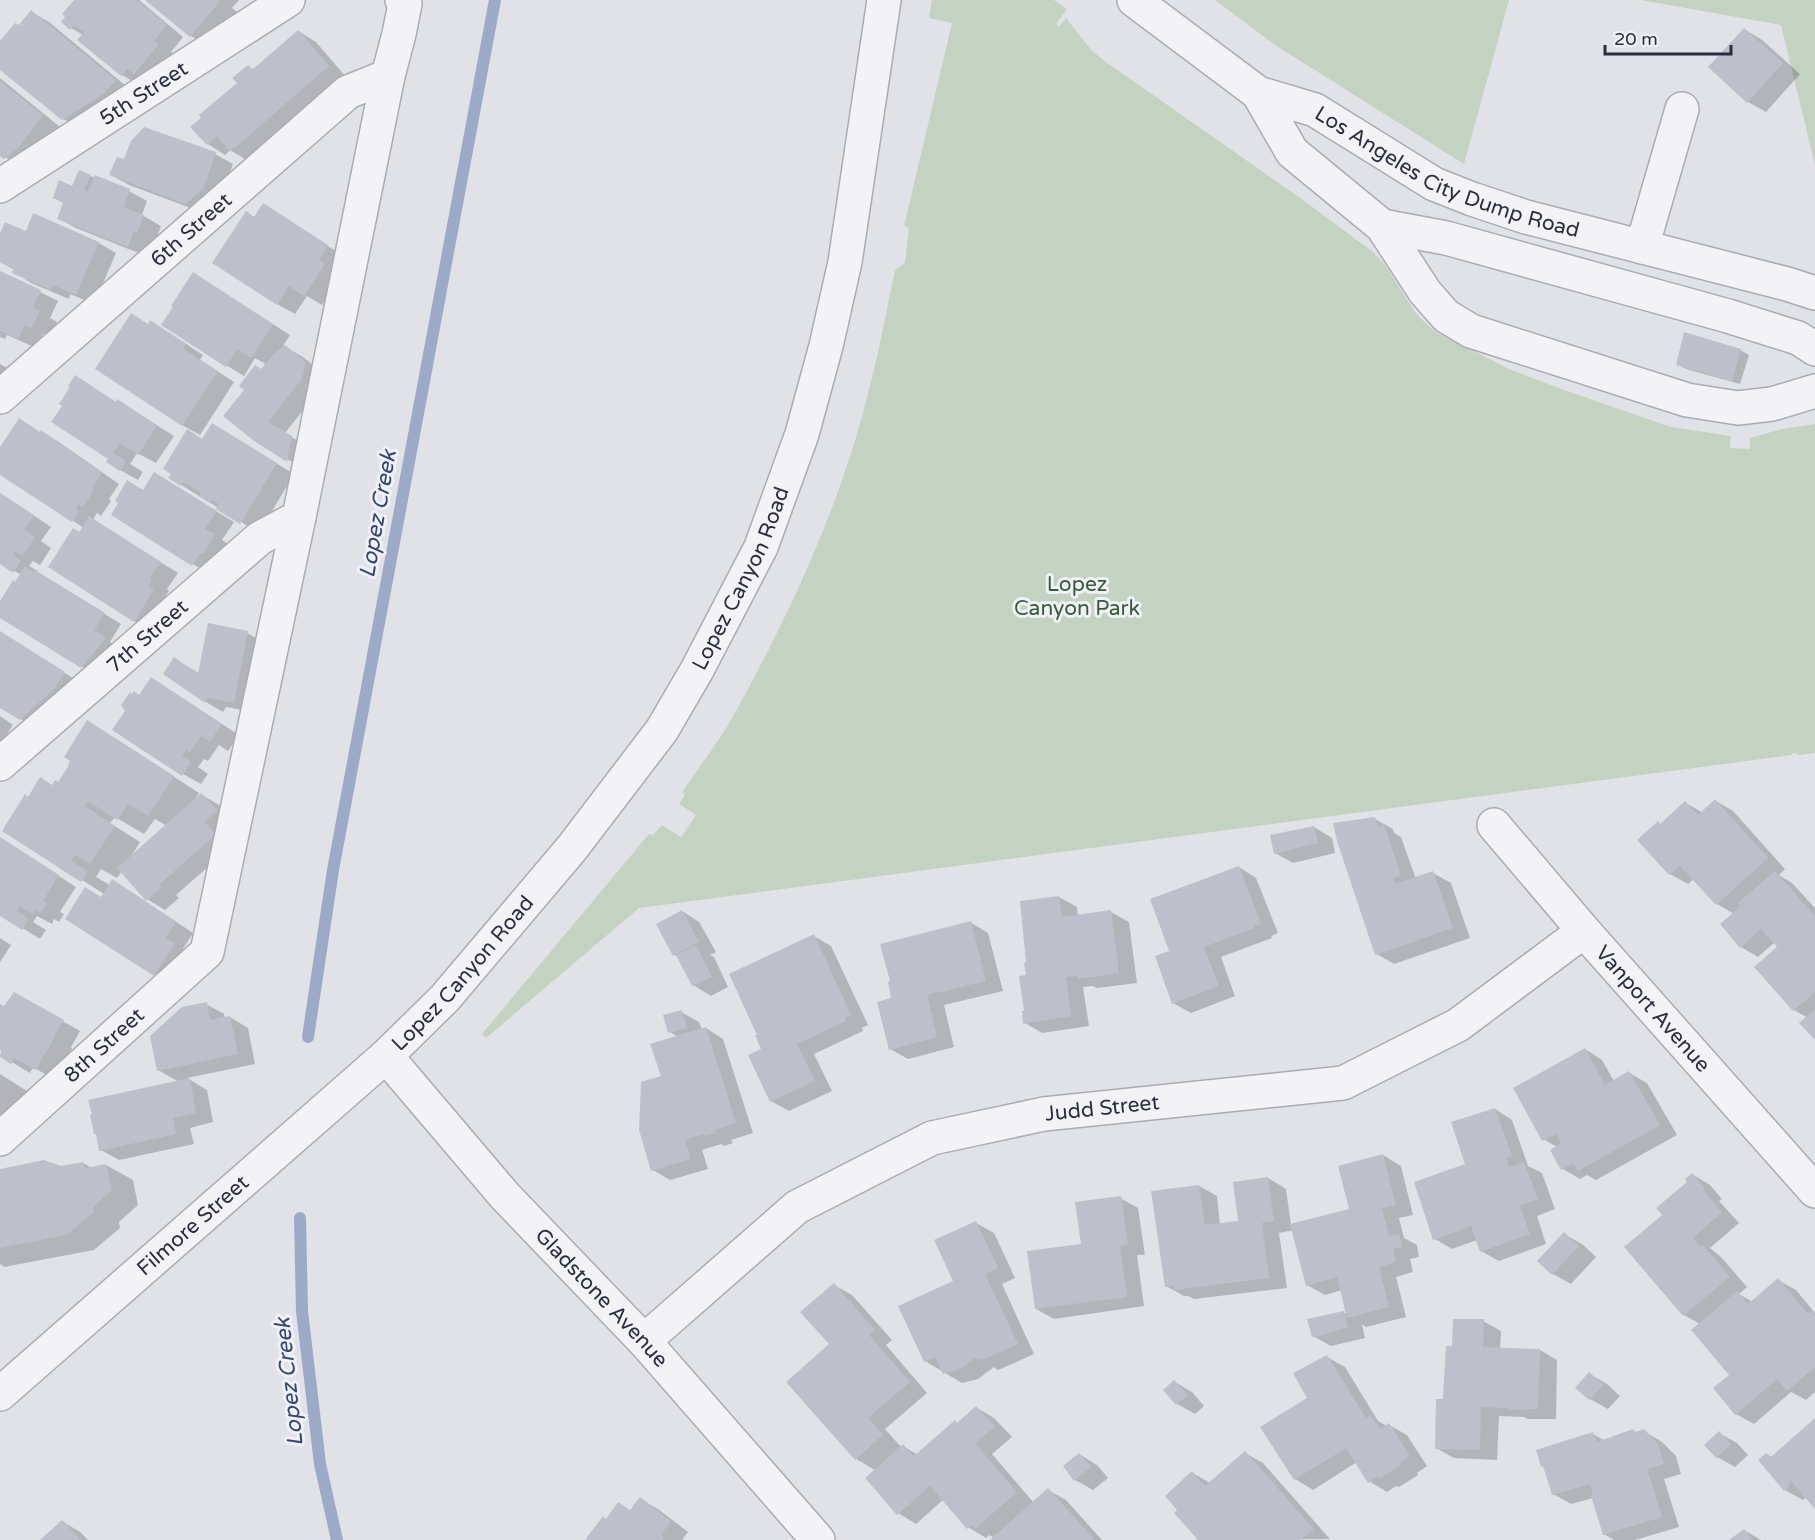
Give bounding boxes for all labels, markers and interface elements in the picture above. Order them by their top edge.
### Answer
scale bar [1605,18,1731,56]
text: 20 m [1614,28,1658,50]
street label: 5th Street [95,56,192,131]
street label: Los Angeles City Dump Road [1310,101,1582,243]
street label: 6th Street [145,187,237,272]
water label: Lopez Creek [354,446,402,580]
street label: Lopez Canyon Road [687,483,794,674]
park label: Lopez Canyon Park [1014,572,1140,621]
street label: 7th Street [101,594,193,678]
street label: Lopez Canyon Road [386,891,539,1056]
street label: Vanport Avenue [1590,940,1716,1077]
street label: 8th Street [59,1003,149,1088]
street label: Judd Street [1044,1090,1160,1126]
street label: Filmore Street [132,1170,254,1281]
street label: Gladstone Avenue [530,1223,674,1372]
water label: Lopez Creek [269,1314,309,1448]

